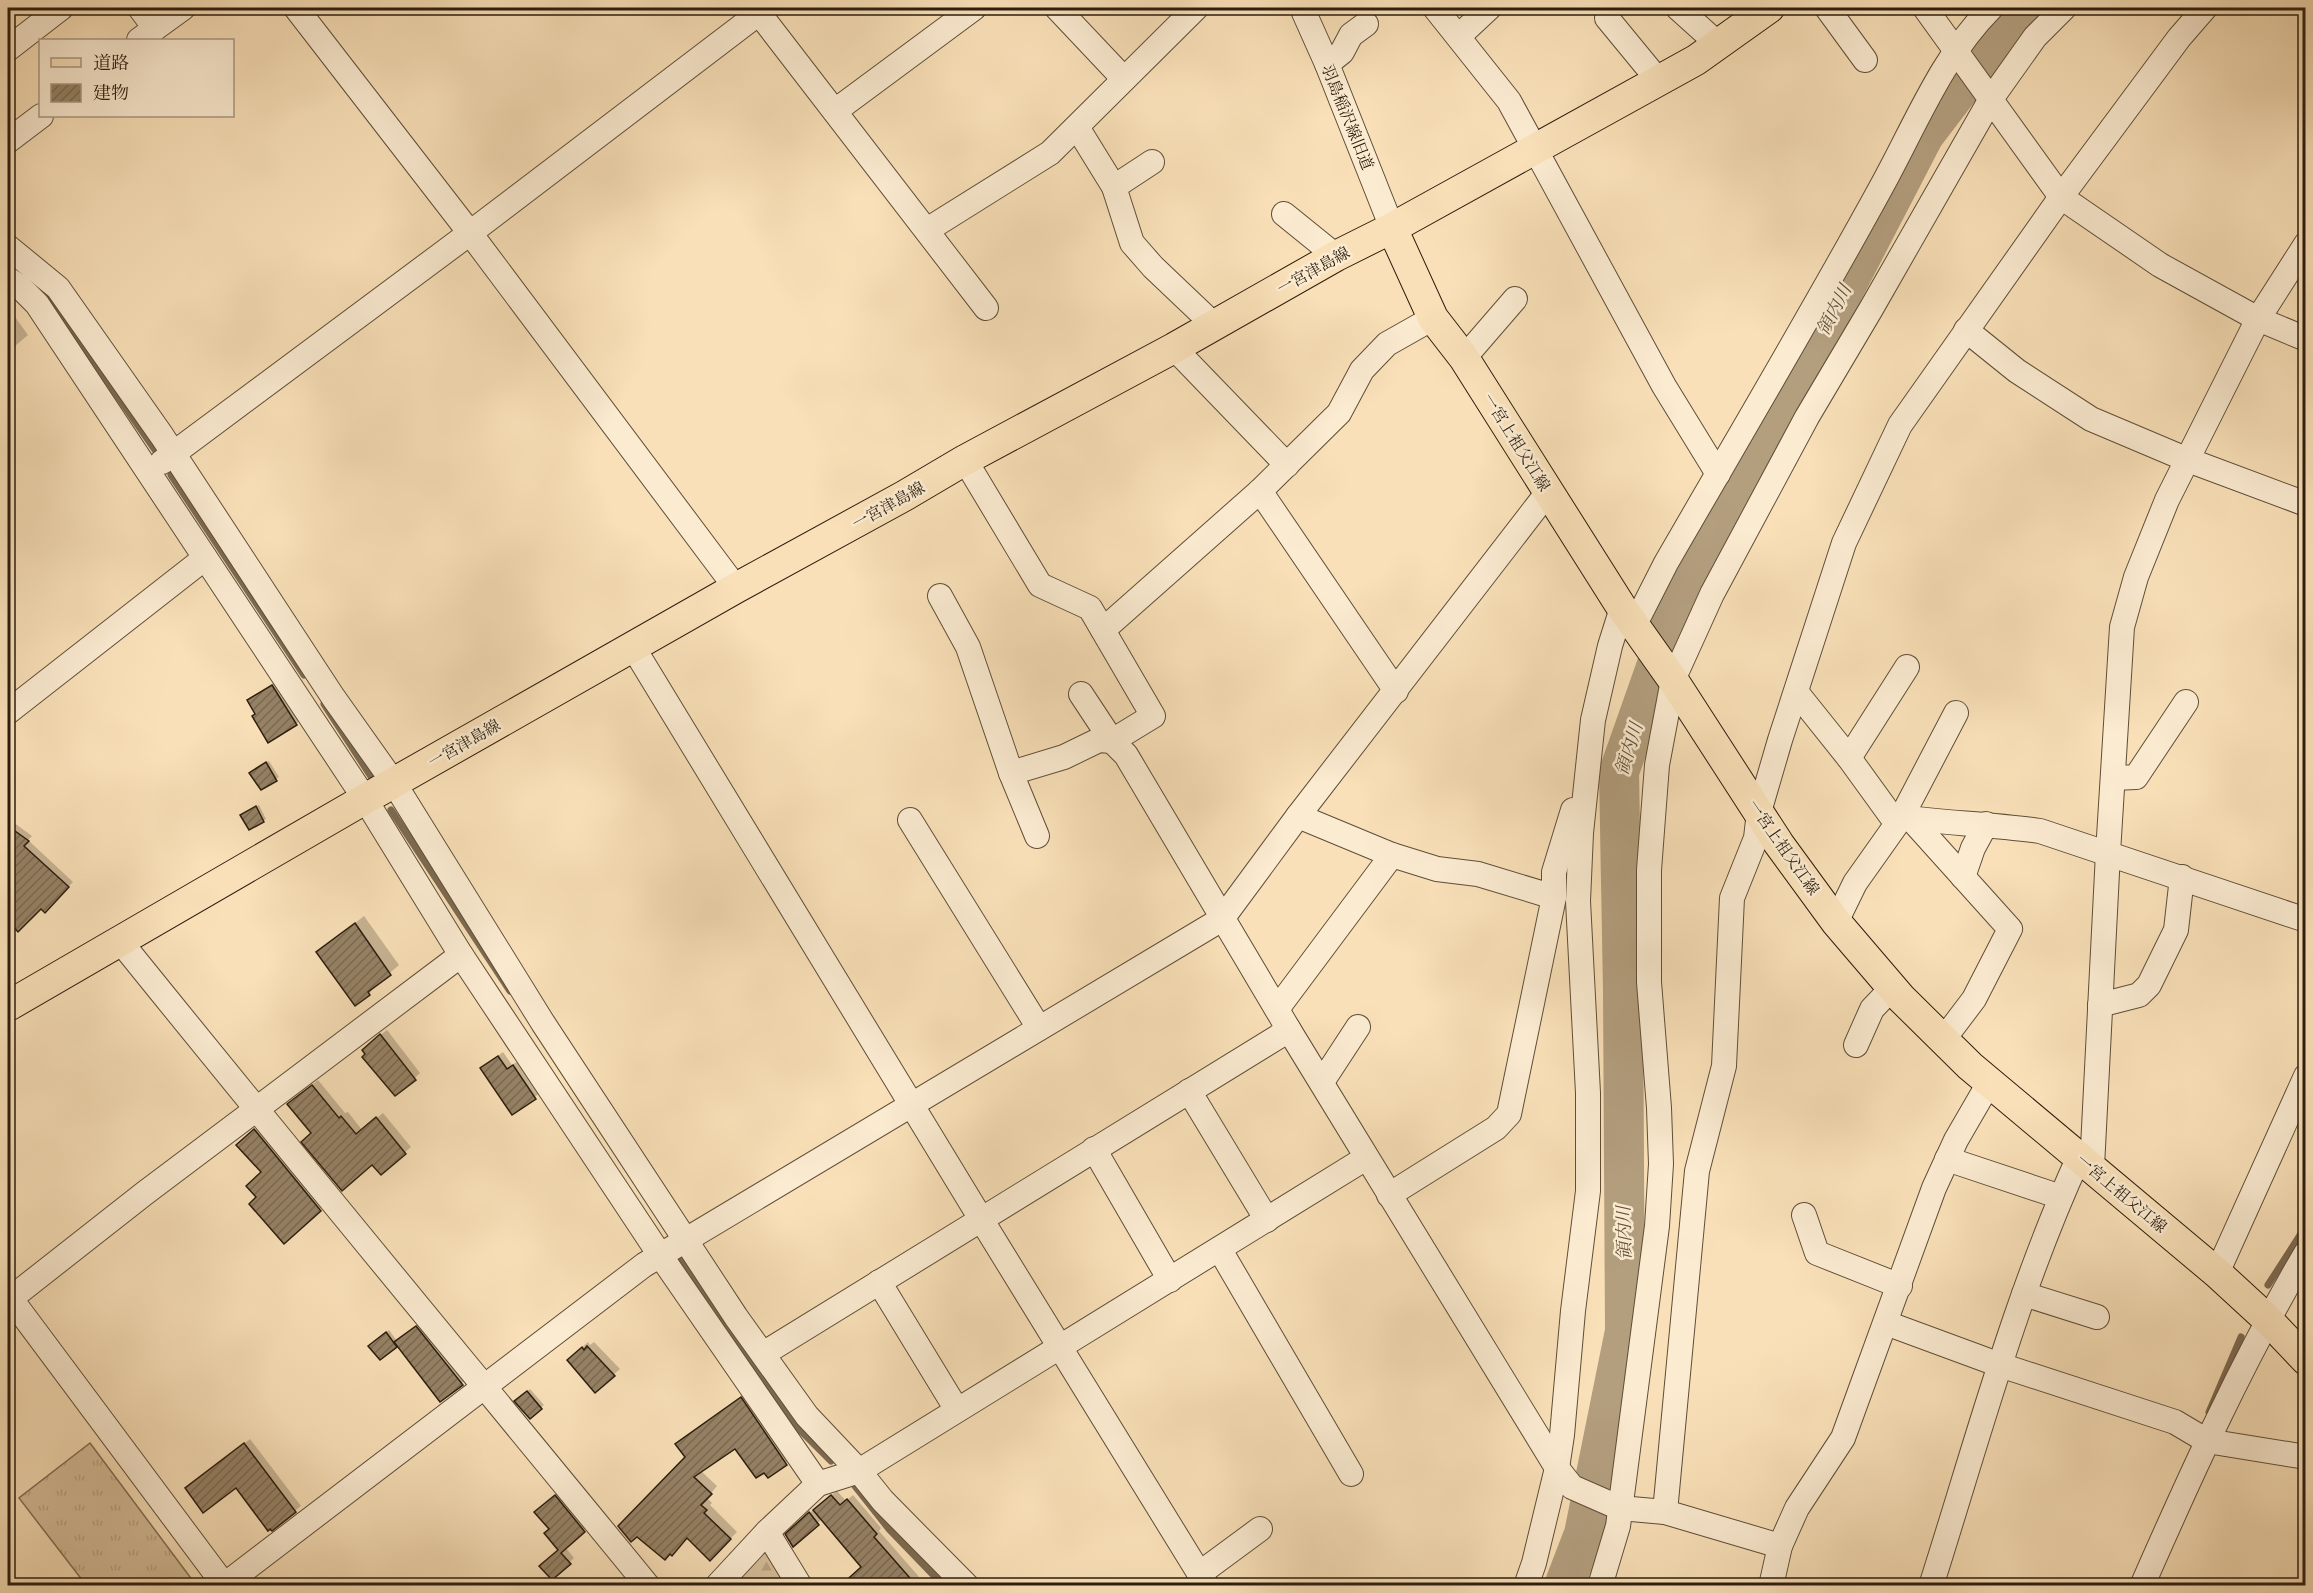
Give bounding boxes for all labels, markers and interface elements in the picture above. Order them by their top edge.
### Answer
legend [39,39,234,117]
text: 道路 [93,52,129,77]
street label: 羽島稲沢線旧道 [1315,62,1377,174]
text: 建物 [93,82,129,107]
street label: 一宮津島線 [1274,243,1354,301]
water label: 領内川 [1812,279,1860,340]
street label: 一宮上祖父江線 [1476,390,1554,496]
street label: 一宮津島線 [849,478,929,536]
street label: 一宮津島線 [425,715,505,774]
water label: 領内川 [1611,718,1651,779]
street label: 一宮上祖父江線 [1741,796,1823,900]
street label: 一宮上祖父江線 [2071,1150,2171,1239]
water label: 領内川 [1612,1204,1638,1260]

